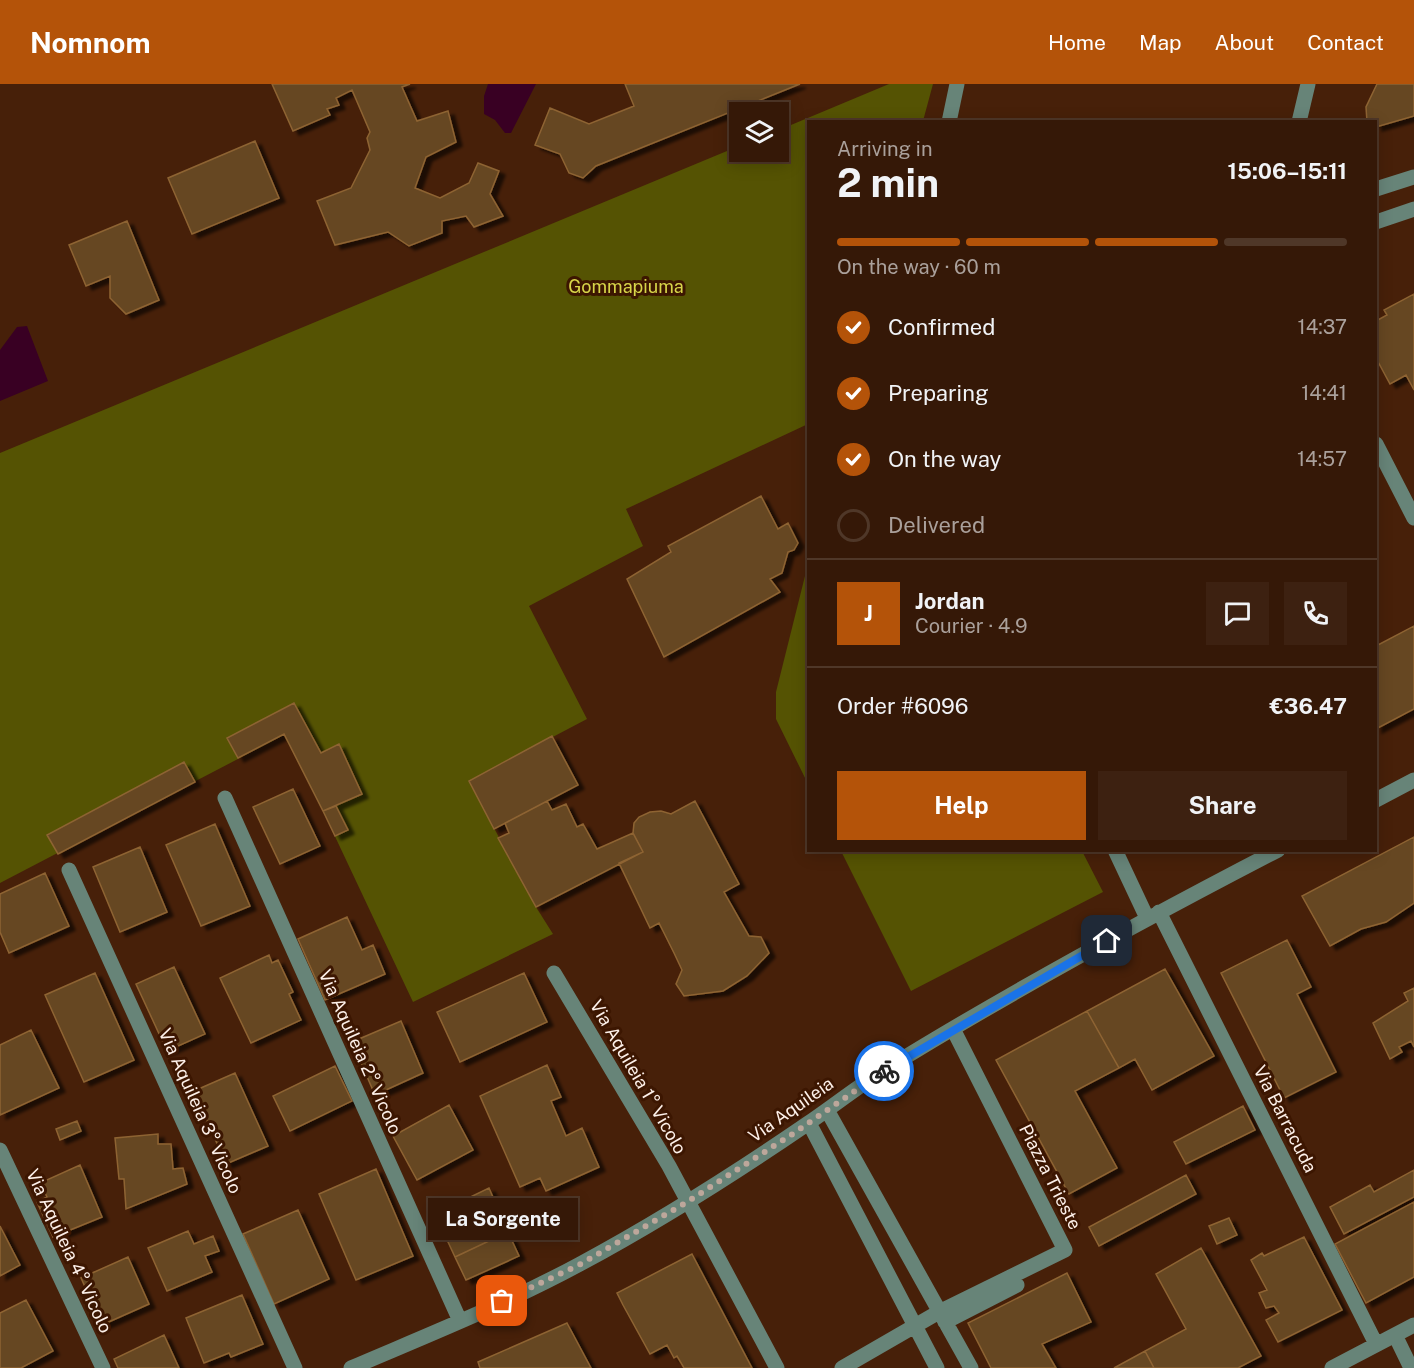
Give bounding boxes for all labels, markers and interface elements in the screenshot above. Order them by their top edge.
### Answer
text: Nomnom [30,26,151,59]
text: Home [1048,30,1106,55]
text: Map [1139,30,1182,55]
text: About [1215,30,1274,55]
text: Contact [1307,30,1384,55]
map controls [729,102,789,162]
button: layers [729,102,789,162]
text: Arriving in [837,137,932,161]
text: 15:06–15:11 [1228,158,1347,184]
text: 2 min [837,160,939,206]
text: On the way · 60 m [837,255,1001,279]
park label: Gommapiuma [568,276,684,297]
icon: check [837,311,870,344]
text: Confirmed [888,314,995,340]
text: 14:37 [1298,315,1347,339]
icon: check [837,377,870,410]
text: Preparing [888,380,989,406]
text: 14:41 [1301,381,1347,405]
icon: check [837,443,870,476]
text: On the way [888,446,1001,472]
text: 14:57 [1297,447,1347,471]
text: Delivered [888,512,985,538]
button: chat [1206,582,1269,645]
button: phone [1284,582,1347,645]
text: Jordan [915,588,984,614]
text: J [864,600,873,626]
text: Courier · 4.9 [915,614,1027,638]
text: Order #6096 [837,693,968,719]
text: €36.47 [1270,693,1347,719]
button: Help [837,771,1086,840]
button: Share [1098,771,1347,840]
pin [1081,915,1132,966]
icon: home [1090,924,1123,957]
street label: Via Aquileia 2° Vicolo [315,966,406,1137]
street label: Via Aquileia 1° Vicolo [586,996,691,1158]
street label: Via Aquileia 3° Vicolo [155,1025,246,1197]
courier [854,1041,914,1101]
icon: bike [868,1055,901,1088]
street label: Via Barracuda [1249,1062,1321,1176]
street label: Via Aquileia [744,1073,837,1147]
street label: Piazza Trieste [1015,1121,1086,1233]
street label: Via Aquileia 4° Vicolo [22,1165,117,1336]
callout: La Sorgente [427,1199,577,1241]
text: La Sorgente [445,1207,561,1231]
pin [476,1275,527,1326]
icon: bag [485,1284,518,1317]

